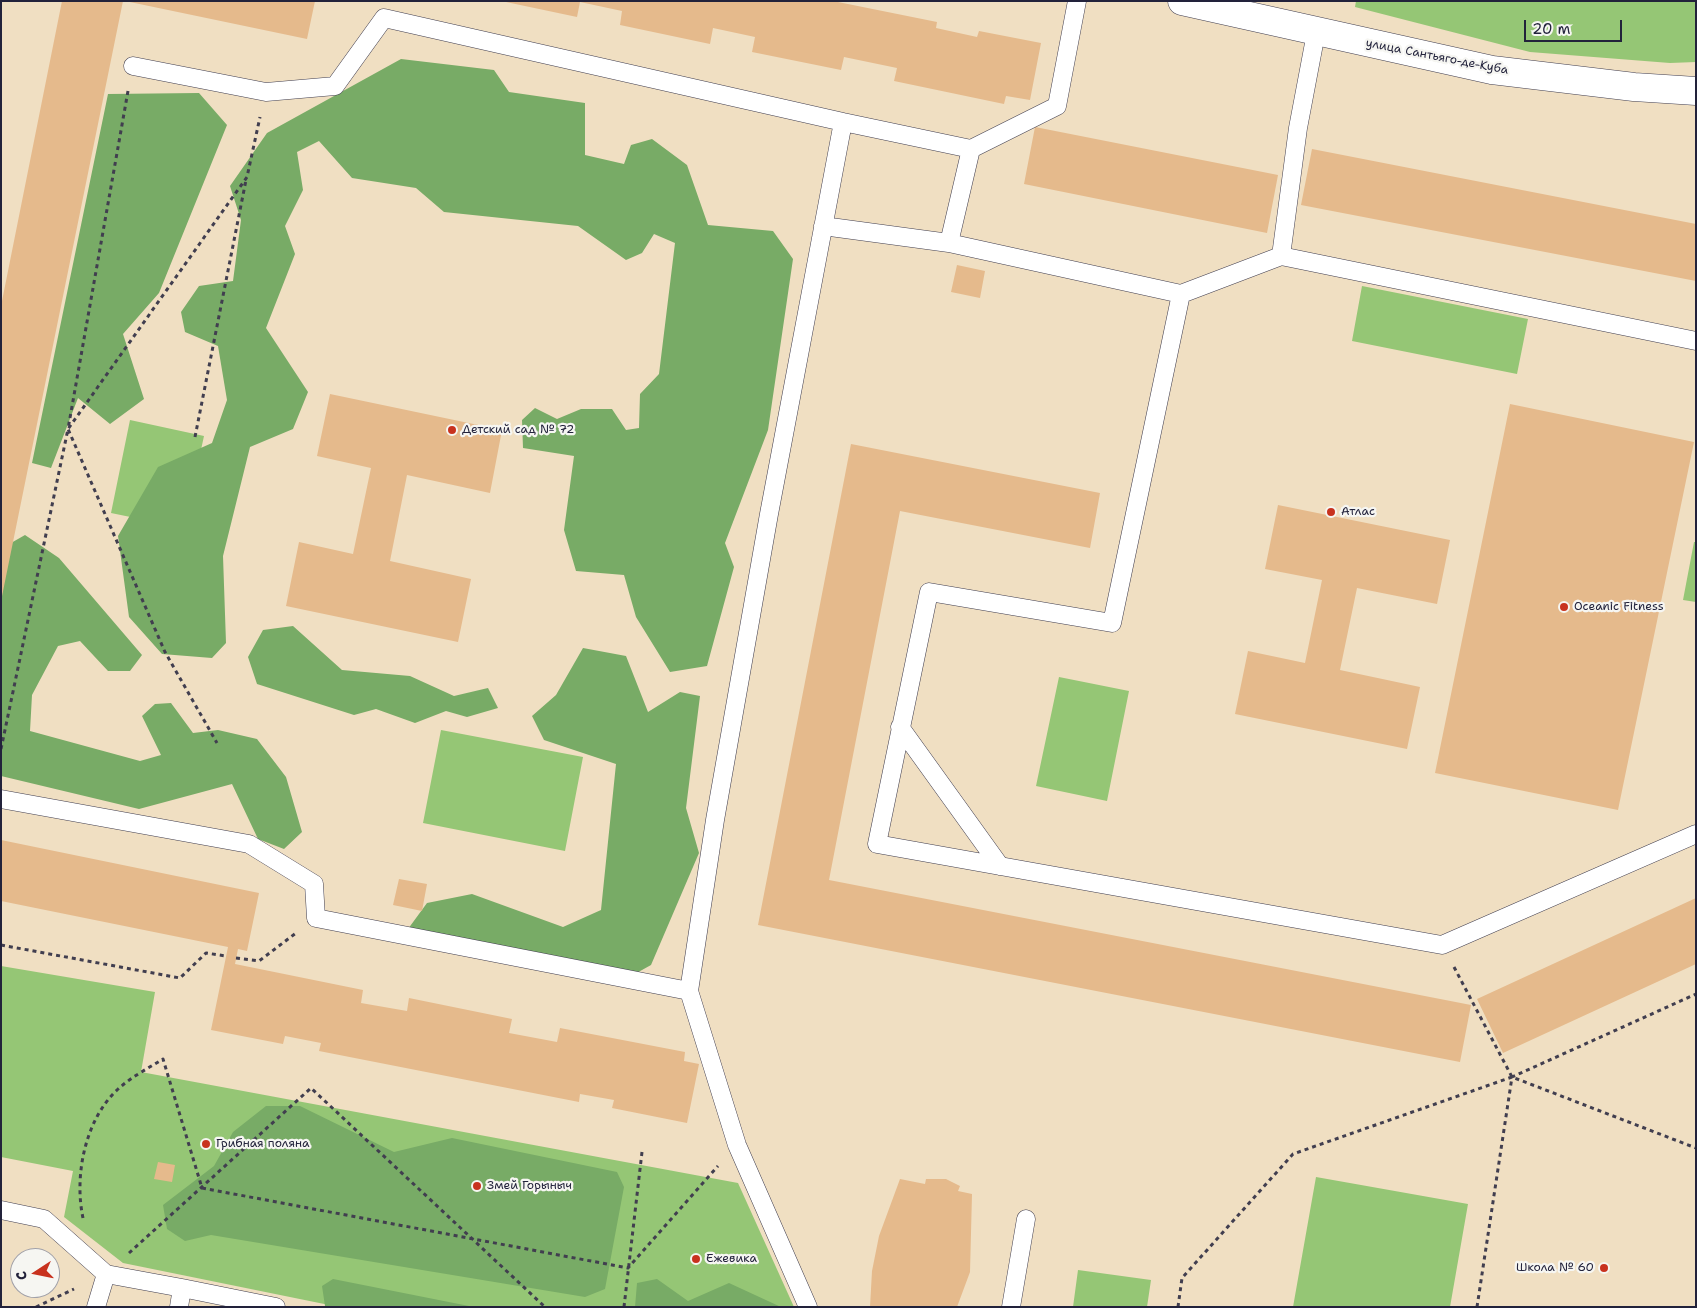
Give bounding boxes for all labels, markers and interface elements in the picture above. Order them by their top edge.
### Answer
scale bar [1527,10,1624,42]
text: 20 m [1532,19,1571,39]
street label: улица Сантьяго-де-Куба [1365,36,1509,78]
place label: Детский сад № 72 [462,423,574,437]
marker: Детский сад № 72 [446,424,458,436]
place label: Атлас [1341,505,1375,519]
marker: Атлас [1325,506,1337,518]
place label: Oceanic Fitness [1574,600,1664,614]
marker: Oceanic Fitness [1558,601,1570,613]
place label: Грибная поляна [216,1137,310,1151]
marker: Грибная поляна [200,1138,212,1150]
place label: Змей Горыныч [487,1179,572,1193]
marker: Змей Горыныч [471,1180,483,1192]
north arrow [10,1248,60,1298]
place label: Ежевика [706,1252,757,1266]
marker: Ежевика [690,1253,702,1265]
place label: Школа № 60 [1516,1261,1594,1275]
marker: Школа № 60 [1598,1262,1610,1274]
text: С [12,1270,31,1282]

